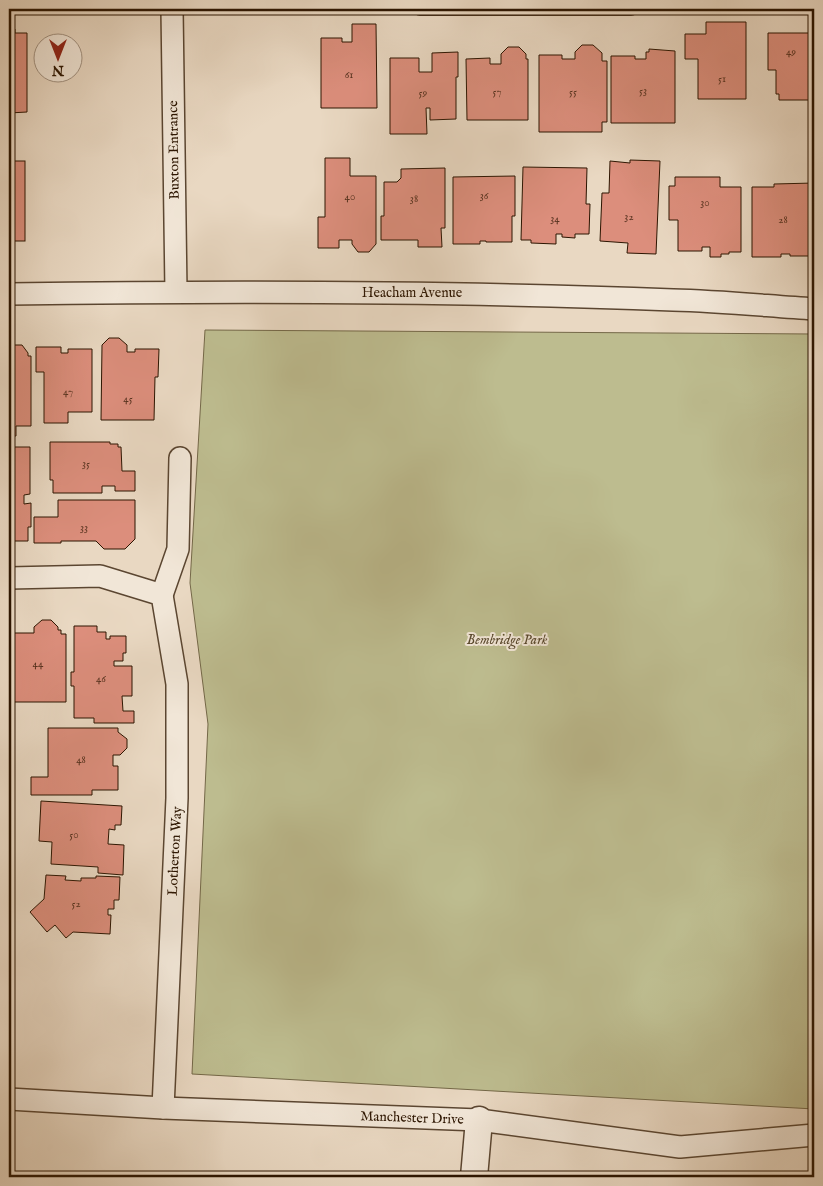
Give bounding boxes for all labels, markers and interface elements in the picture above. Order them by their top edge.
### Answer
north arrow [32,32,82,82]
house number: 49 [786,45,796,59]
text: N [52,61,65,79]
house number: 61 [345,68,353,82]
house number: 51 [718,72,726,86]
house number: 53 [639,84,647,98]
house number: 57 [492,85,502,99]
house number: 55 [569,85,577,99]
house number: 59 [419,86,428,100]
street label: Buxton Entrance [164,100,184,200]
house number: 36 [480,189,489,203]
house number: 40 [345,190,355,204]
house number: 38 [410,192,418,206]
house number: 30 [700,196,710,210]
house number: 32 [624,210,634,224]
house number: 34 [550,212,560,226]
house number: 28 [778,213,788,227]
street label: Heacham Avenue [362,284,463,302]
house number: 47 [63,385,73,399]
house number: 45 [123,392,133,406]
house number: 35 [82,457,90,471]
house number: 33 [80,521,88,535]
park label: Bembridge Park [467,631,548,650]
house number: 44 [33,657,44,671]
house number: 46 [96,672,106,686]
house number: 48 [76,753,86,767]
street label: Lotherton Way [164,806,186,896]
house number: 50 [69,828,79,842]
house number: 52 [71,897,81,911]
street label: Manchester Drive [360,1107,465,1129]

